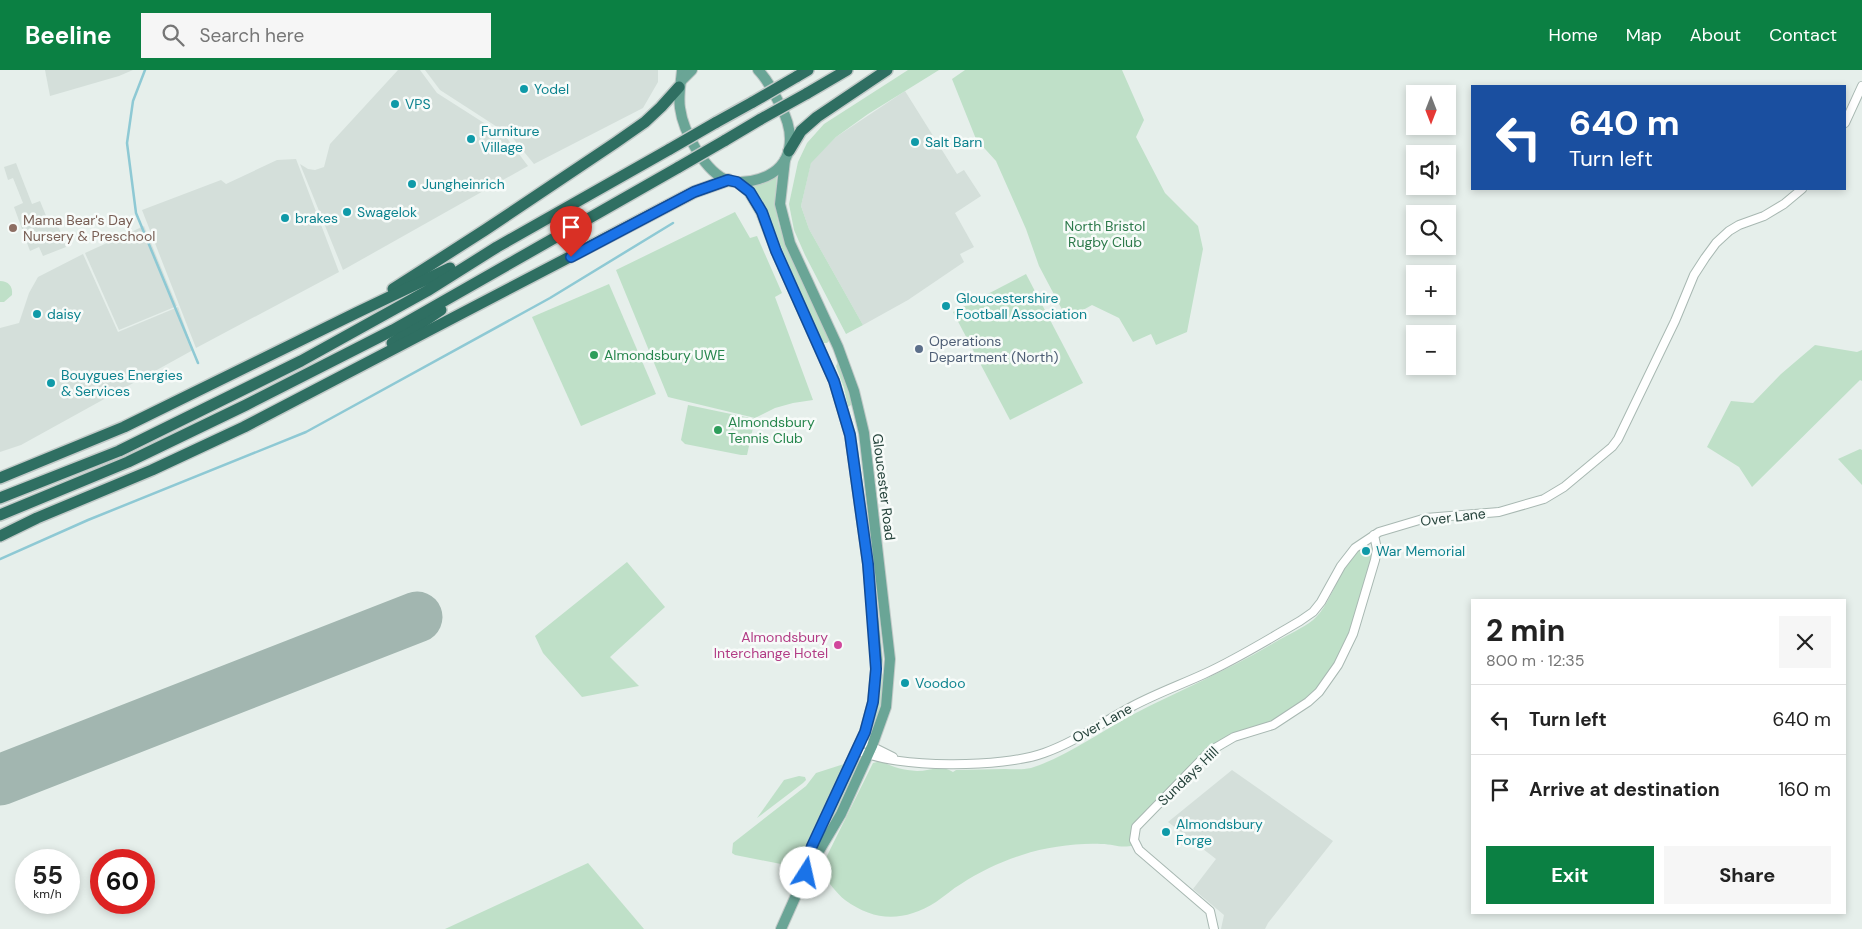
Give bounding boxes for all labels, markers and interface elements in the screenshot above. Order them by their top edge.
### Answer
search box [141,13,491,58]
text: Beeline [25,20,111,51]
icon: search [159,21,187,49]
text: Search here [199,23,304,48]
text: Home [1548,23,1598,47]
text: Map [1626,23,1662,47]
text: About [1690,23,1741,47]
text: Contact [1769,23,1837,47]
place label: Yodel [534,80,569,98]
marker: Yodel [518,83,530,95]
north arrow [1406,85,1456,135]
map controls [1406,85,1456,375]
place label: VPS [405,95,431,113]
marker: VPS [389,98,401,110]
text: 640 m [1569,100,1680,146]
icon: left [1486,105,1551,170]
place label: Furniture Village [481,122,540,156]
marker: Furniture Village [465,133,477,145]
place label: Salt Barn [925,133,982,151]
marker: Salt Barn [909,136,921,148]
text: Turn left [1569,144,1653,173]
button: sound [1406,145,1456,195]
place label: Jungheinrich [422,175,505,193]
marker: Jungheinrich [406,178,418,190]
place label: Swagelok [357,203,417,221]
button: search [1406,205,1456,255]
marker: Swagelok [341,206,353,218]
pin [550,206,592,257]
place label: brakes [295,209,338,227]
place label: Mama Bear's Day Nursery & Preschool [23,211,155,245]
marker: brakes [279,212,291,224]
icon: arrive [557,213,585,241]
park label: North Bristol Rugby Club [1065,217,1145,251]
marker: Mama Bear's Day Nursery & Preschool [7,222,19,234]
button: + [1406,265,1456,315]
place label: Gloucestershire Football Association [956,289,1087,323]
marker: Gloucestershire Football Association [940,300,952,312]
place label: daisy [47,305,81,323]
marker: daisy [31,308,43,320]
button: − [1406,325,1456,375]
place label: Operations Department (North) [929,332,1058,366]
marker: Operations Department (North) [913,343,925,355]
place label: Almondsbury UWE [604,346,725,364]
marker: Almondsbury UWE [588,349,600,361]
place label: Bouygues Energies & Services [61,366,183,400]
marker: Bouygues Energies & Services [45,377,57,389]
place label: Almondsbury Tennis Club [728,413,815,447]
marker: Almondsbury Tennis Club [712,424,724,436]
street label: Gloucester Road [869,433,899,541]
street label: Over Lane [1419,504,1487,530]
place label: War Memorial [1376,542,1465,560]
marker: War Memorial [1360,545,1372,557]
text: 2 min [1486,611,1565,650]
button: close [1779,616,1831,668]
place label: Almondsbury Interchange Hotel [714,628,828,662]
marker: Almondsbury Interchange Hotel [832,639,844,651]
text: 800 m · 12:35 [1486,650,1584,671]
place label: Voodoo [915,674,965,692]
marker: Voodoo [899,677,911,689]
street label: Over Lane [1069,699,1135,747]
icon: left [1486,706,1514,734]
text: Turn left [1529,707,1607,732]
text: 640 m [1773,707,1831,732]
street label: Sundays Hill [1154,743,1222,809]
icon: arrive [1486,776,1514,804]
text: Arrive at destination [1529,777,1720,802]
text: 160 m [1778,777,1831,802]
place label: Almondsbury Forge [1176,815,1263,849]
marker: Almondsbury Forge [1160,826,1172,838]
position arrow [779,846,831,898]
button: Exit [1486,846,1654,904]
button: Share [1664,846,1831,904]
speed limit sign: 60 [90,849,155,914]
text: 55 [32,859,63,892]
text: km/h [33,886,62,902]

